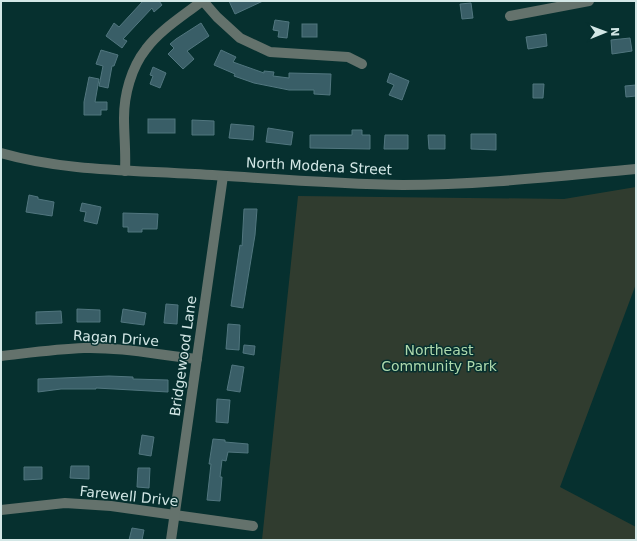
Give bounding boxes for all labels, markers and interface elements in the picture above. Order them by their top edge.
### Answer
north arrow [585,12,625,52]
text: N [608,27,621,37]
street label: North Modena Street [246,154,393,178]
street label: Bridgewood Lane [167,295,199,417]
street label: Ragan Drive [72,327,160,349]
park label: Northeast Community Park [381,342,498,374]
street label: Farewell Drive [79,483,179,509]

